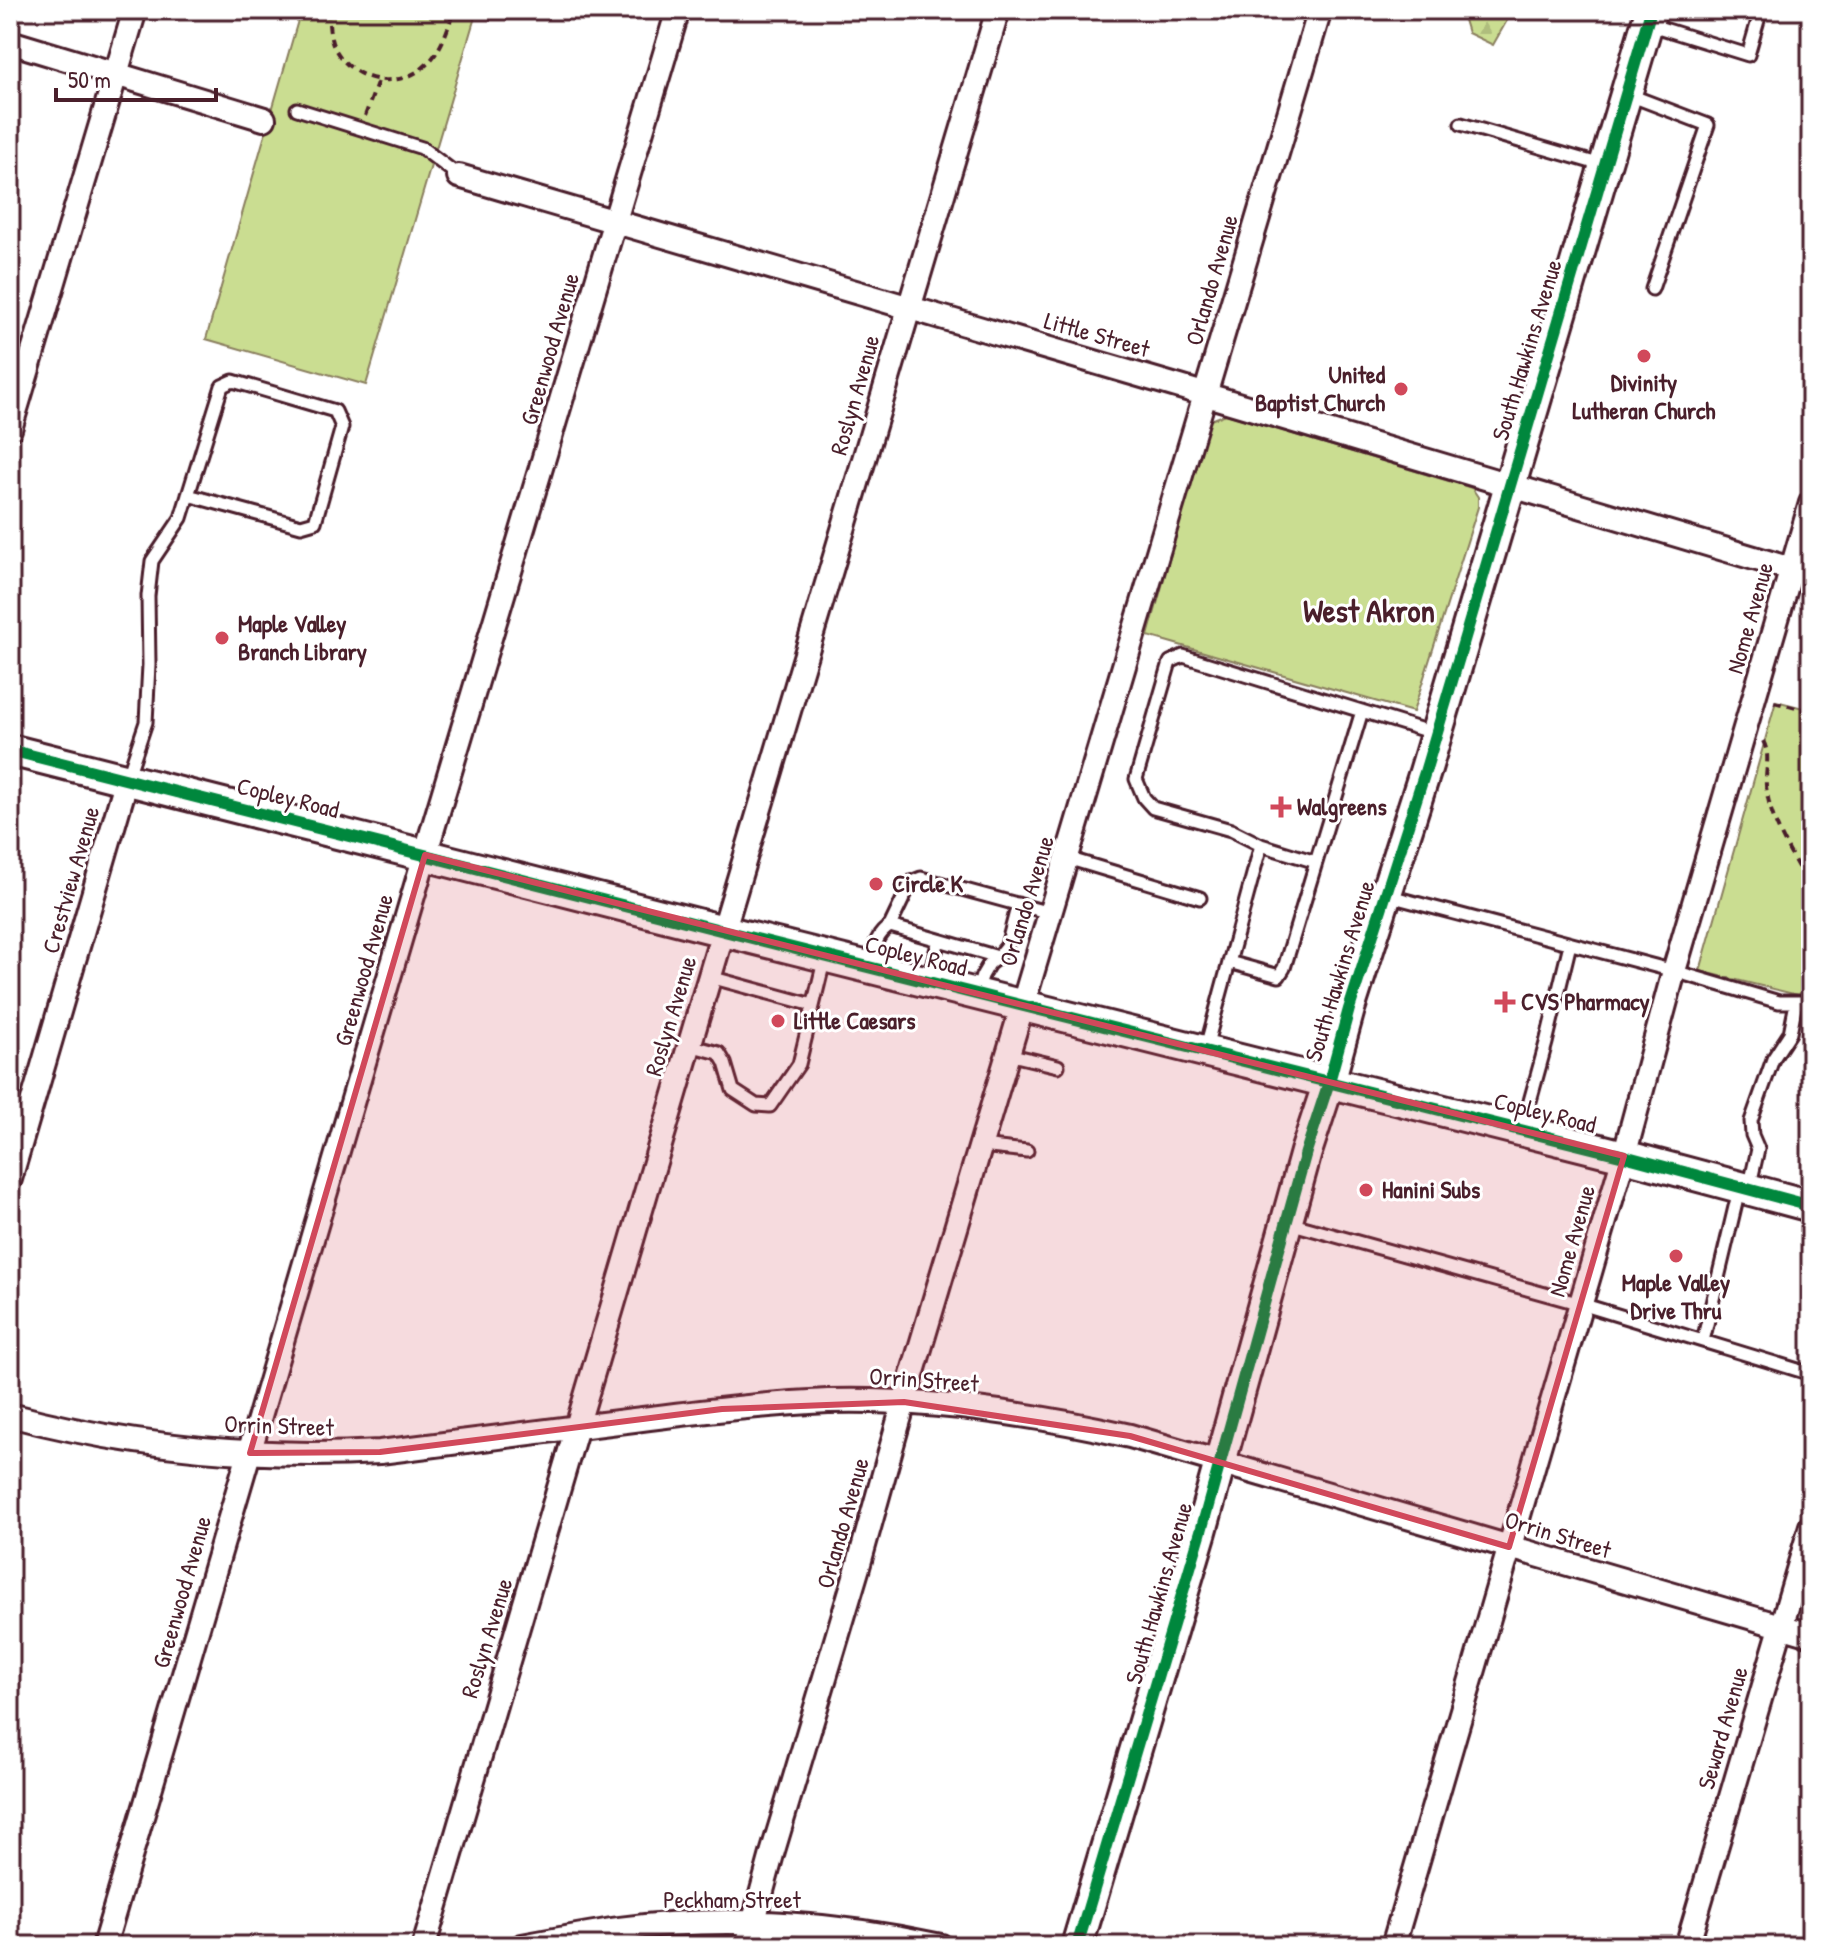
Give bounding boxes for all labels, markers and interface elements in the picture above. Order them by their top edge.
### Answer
scale bar [56,52,216,102]
text: 50 m [68,63,111,95]
street label: Orlando Avenue [1177,210,1245,349]
street label: South Hawkins Avenue [1483,255,1569,444]
street label: Greenwood Avenue [512,268,586,429]
street label: Little Street [1041,304,1154,365]
street label: Roslyn Avenue [822,330,887,459]
marker: Divinity Lutheran Church [1635,347,1653,365]
place label: United Baptist Church [1255,358,1386,419]
place label: Divinity Lutheran Church [1573,366,1715,426]
marker: United Baptist Church [1392,380,1410,398]
street label: Nome Avenue [1718,558,1780,677]
district label: West Akron [1303,589,1435,632]
place label: Maple Valley Branch Library [238,607,367,668]
marker: Maple Valley Branch Library [213,629,231,647]
street label: Copley Road [234,769,343,825]
place label: Walgreens [1297,790,1387,823]
marker: Walgreens [1272,798,1290,816]
street label: Crestview Avenue [34,802,106,957]
street label: Orlando Avenue [991,831,1061,970]
place label: Circle K [892,867,964,899]
marker: Circle K [867,875,885,893]
street label: South Hawkins Avenue [1296,876,1382,1065]
street label: Greenwood Avenue [326,889,400,1050]
street label: Copley Road [862,927,971,983]
street label: Roslyn Avenue [637,952,704,1079]
place label: CVS Pharmacy [1521,985,1650,1018]
marker: CVS Pharmacy [1496,993,1514,1011]
place label: Little Caesars [794,1004,916,1036]
marker: Little Caesars [769,1012,787,1030]
street label: Copley Road [1491,1084,1600,1140]
place label: Hanini Subs [1382,1173,1480,1205]
marker: Hanini Subs [1357,1181,1375,1199]
street label: Nome Avenue [1540,1181,1602,1300]
marker: Maple Valley Drive Thru [1667,1247,1685,1265]
place label: Maple Valley Drive Thru [1622,1266,1730,1326]
street label: Orrin Street [868,1359,981,1399]
street label: Orrin Street [224,1407,335,1443]
street label: Orlando Avenue [808,1453,876,1592]
street label: South Hawkins Avenue [1117,1498,1199,1687]
street label: Orrin Street [1501,1503,1616,1566]
street label: Greenwood Avenue [144,1511,218,1672]
street label: Roslyn Avenue [453,1574,520,1701]
street label: Seward Avenue [1689,1662,1755,1793]
street label: Peckham Street [663,1883,802,1915]

